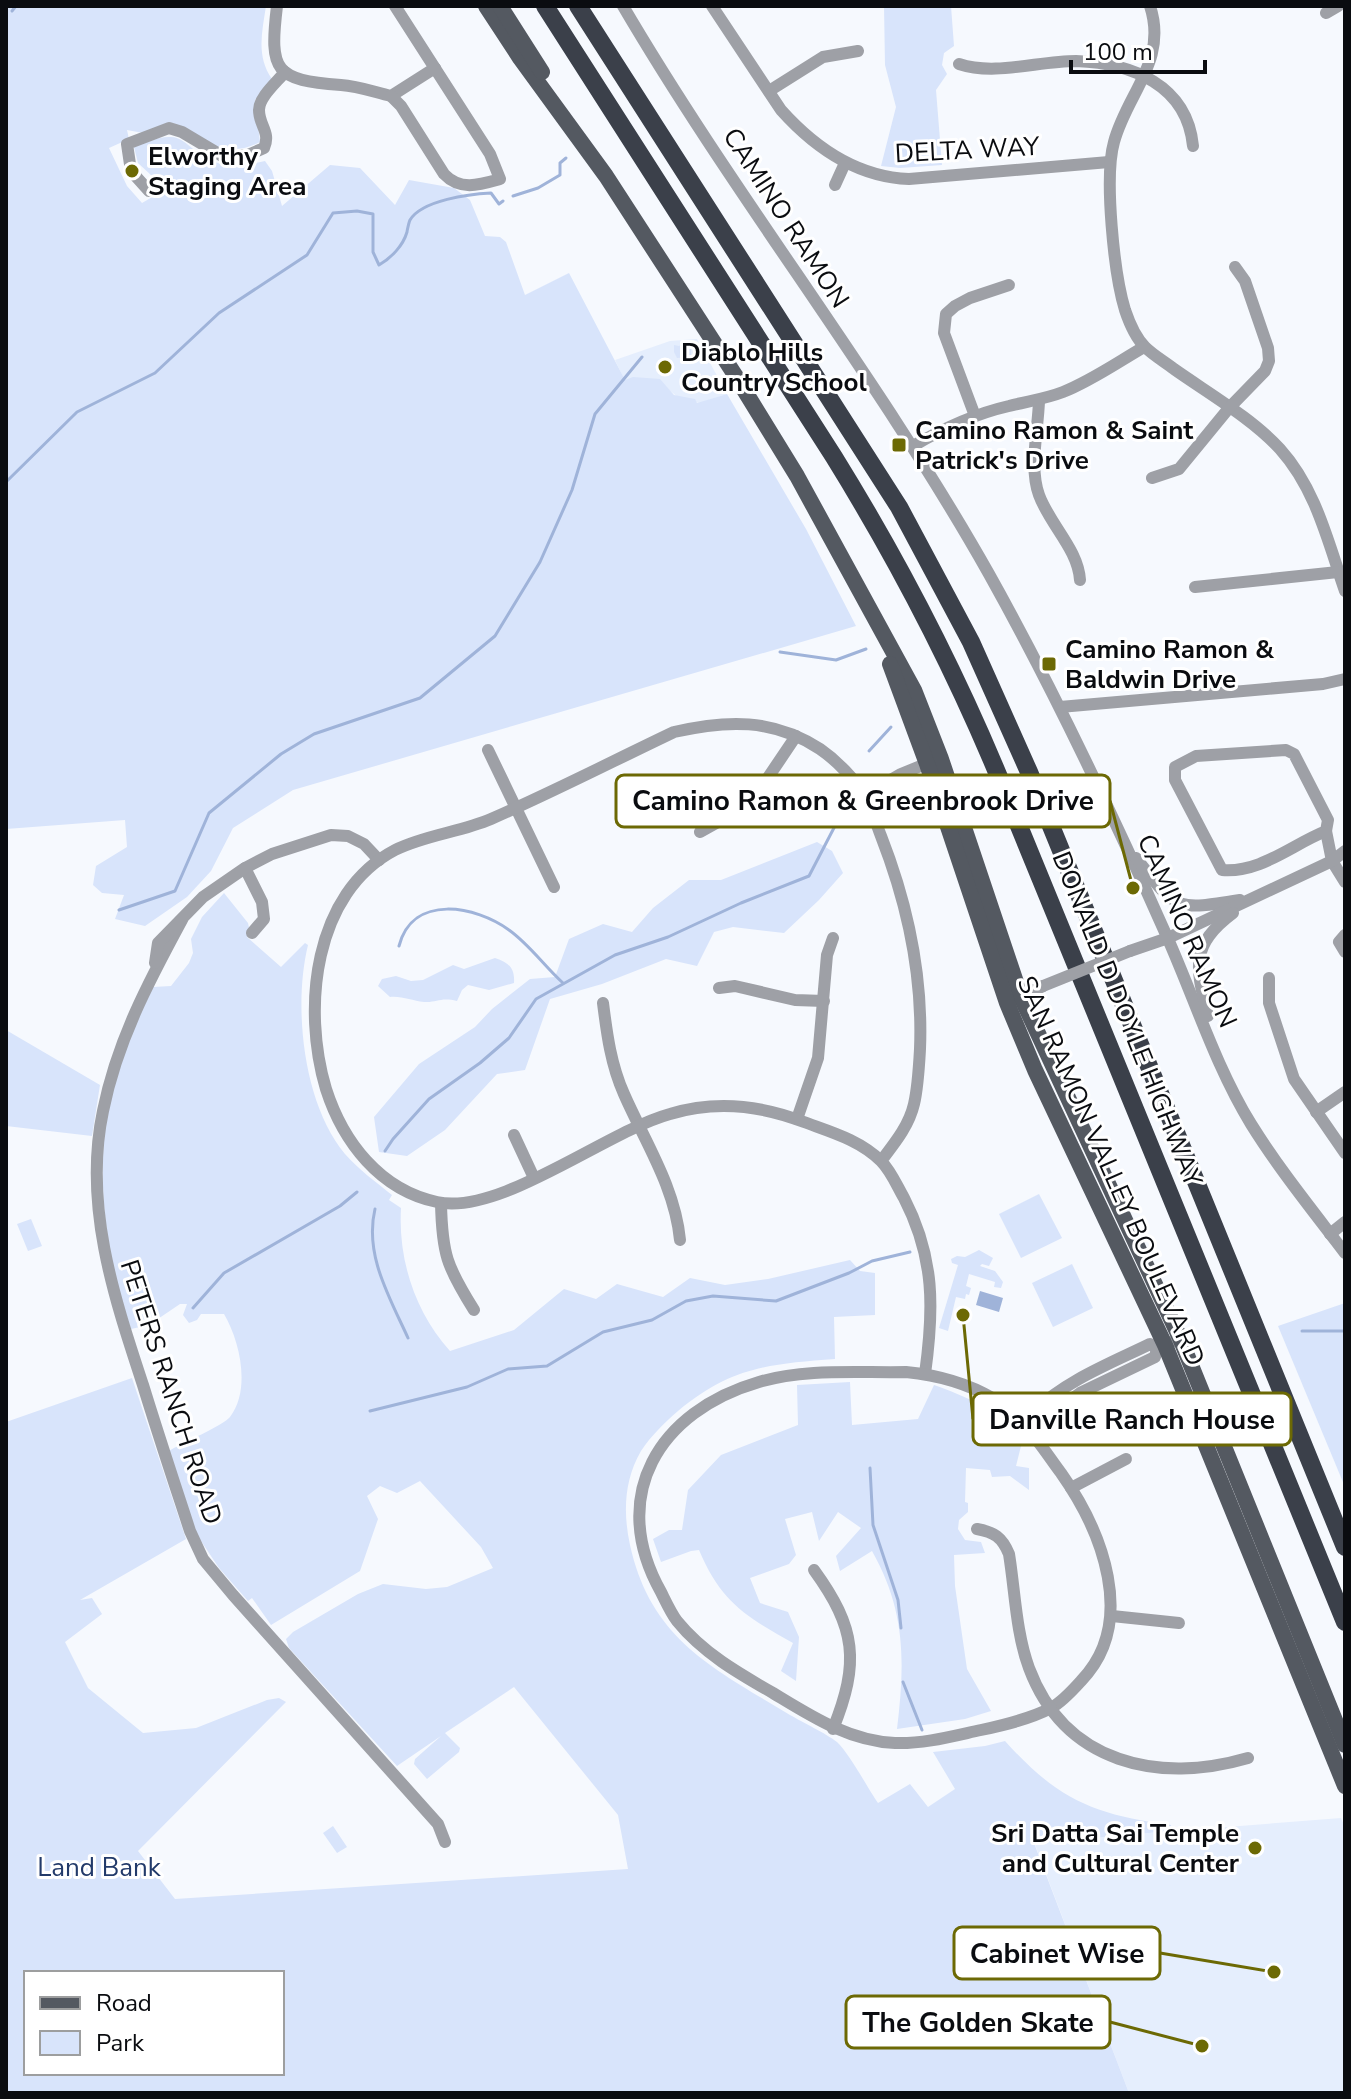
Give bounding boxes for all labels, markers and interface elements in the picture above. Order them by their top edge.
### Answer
scale bar [1071,24,1205,74]
text: 100 m [1083,36,1153,68]
street label: CAMINO RAMON [715,121,857,315]
street label: DELTA WAY [894,129,1041,171]
place label: Elworthy Staging Area [148,139,306,204]
marker: Elworthy Staging Area [123,162,141,180]
place label: Diablo Hills Country School [681,335,867,400]
marker: Diablo Hills Country School [656,358,674,376]
place label: Camino Ramon & Saint Patrick's Drive [915,413,1194,478]
marker: Camino Ramon & Saint Patrick's Drive [890,436,908,454]
place label: Camino Ramon & Baldwin Drive [1065,632,1275,697]
marker: Camino Ramon & Baldwin Drive [1040,655,1058,673]
callout: Camino Ramon & Greenbrook Drive [616,775,1110,827]
text: Camino Ramon & Greenbrook Drive [632,782,1094,820]
street label: CAMINO RAMON [1129,829,1245,1033]
street label: DONALD D DOYLE HIGHWAY [1044,846,1211,1192]
street label: SAN RAMON VALLEY BOULEVARD [1009,970,1213,1372]
street label: PETERS RANCH ROAD [112,1255,230,1529]
callout: Danville Ranch House [973,1393,1291,1445]
text: Danville Ranch House [989,1401,1275,1439]
place label: Sri Datta Sai Temple and Cultural Center [991,1816,1240,1881]
marker: Sri Datta Sai Temple and Cultural Center [1246,1839,1264,1857]
park label: Land Bank [37,1850,162,1885]
callout: Cabinet Wise [954,1927,1160,1979]
text: Cabinet Wise [970,1935,1144,1973]
legend [24,1971,284,2075]
text: Road [96,1987,152,2019]
callout: The Golden Skate [846,1996,1110,2048]
text: The Golden Skate [862,2004,1094,2042]
text: Park [96,2027,145,2059]

